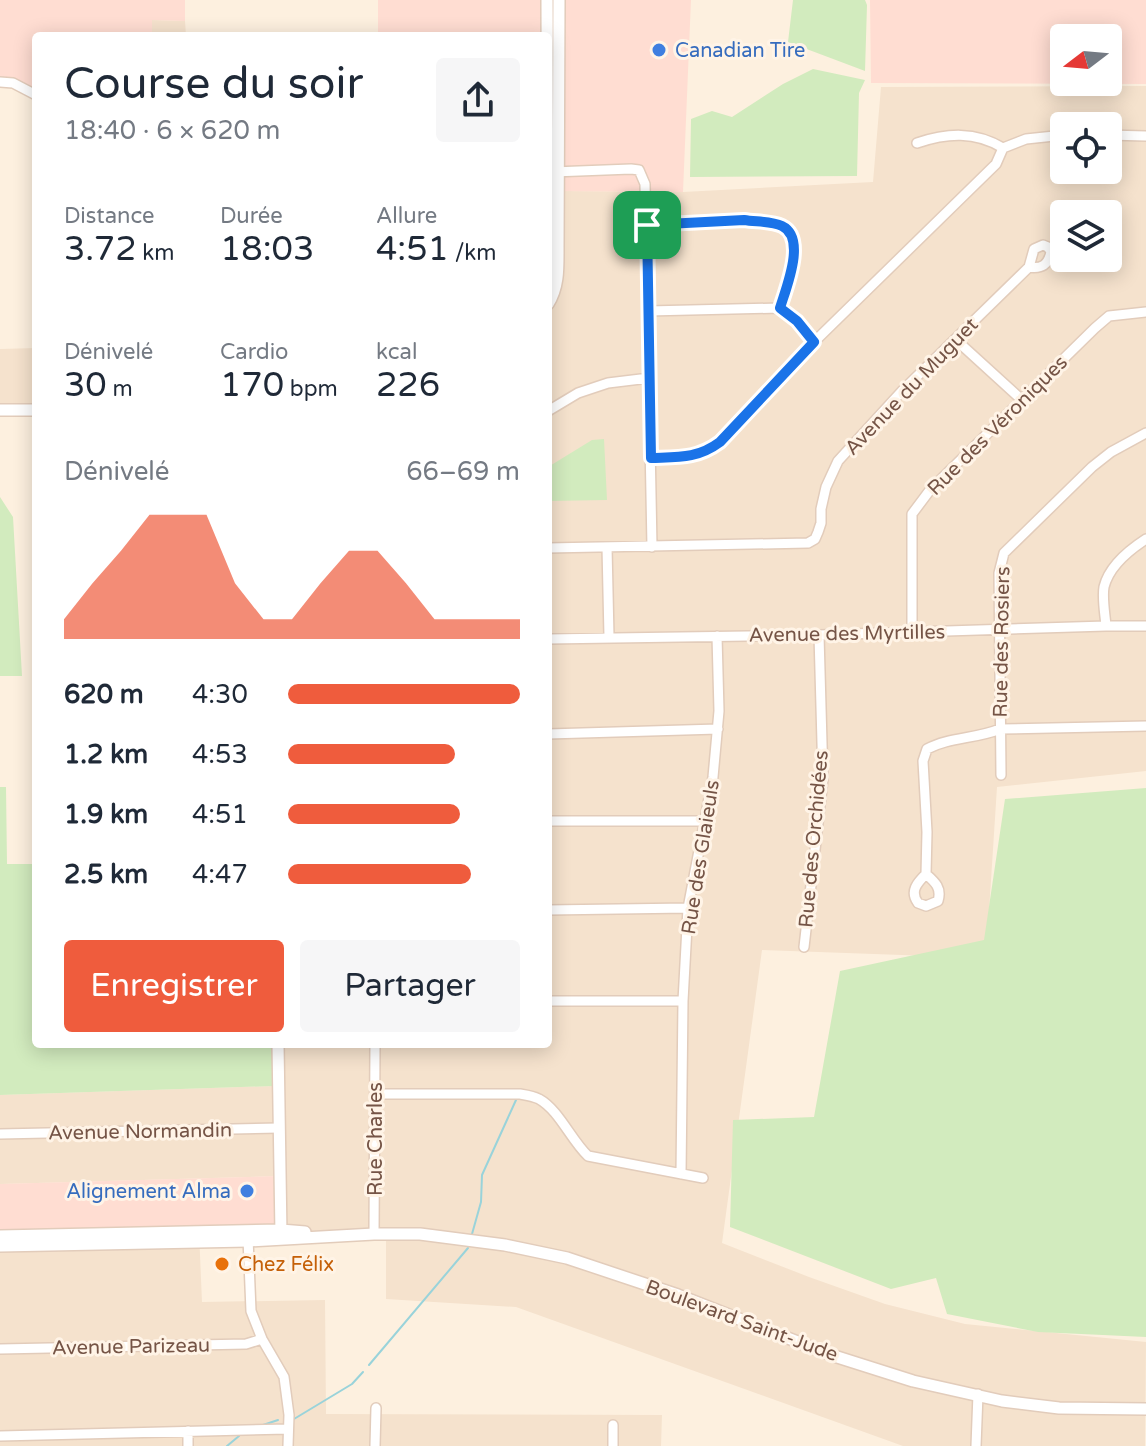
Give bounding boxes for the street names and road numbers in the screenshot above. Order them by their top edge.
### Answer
street label: Avenue du Muguet [840,313,984,460]
street label: Rue des Véroniques [923,351,1073,501]
street label: Rue des Rosiers [989,566,1015,718]
street label: Avenue des Myrtilles [749,620,945,648]
street label: Rue des Orchidées [794,749,834,929]
street label: Rue des Glaieuls [677,778,725,936]
street label: Rue Charles [364,1082,388,1196]
street label: Avenue Normandin [48,1118,232,1146]
street label: Boulevard Saint-Jude [642,1275,841,1367]
street label: Avenue Parizeau [52,1334,210,1360]

